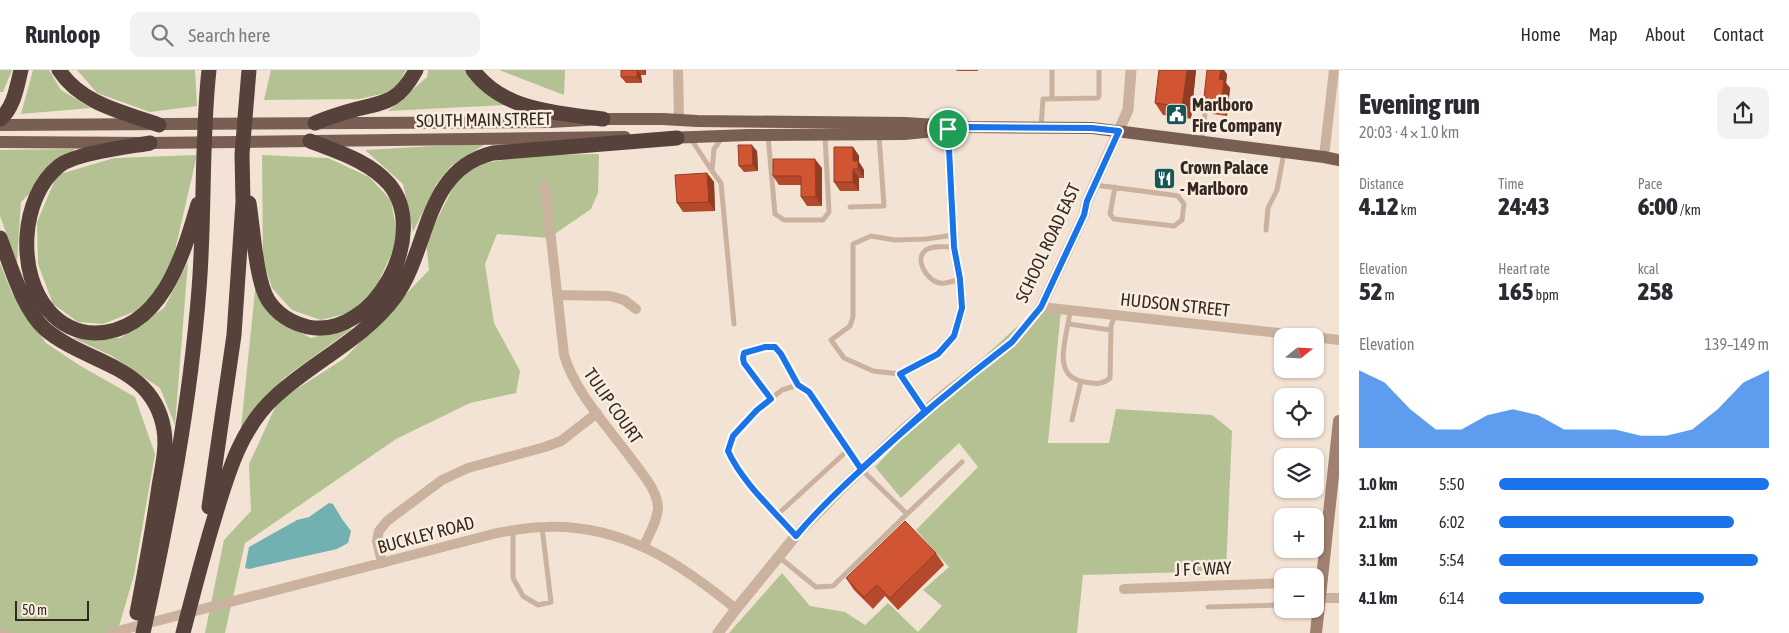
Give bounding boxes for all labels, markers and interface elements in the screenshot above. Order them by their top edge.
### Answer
search box [130,12,480,57]
text: Runloop [25,21,100,48]
icon: search [148,21,176,49]
text: Search here [188,24,270,46]
text: Home [1521,24,1561,45]
text: Map [1589,24,1618,45]
text: About [1646,24,1685,45]
text: Contact [1713,24,1764,45]
button: share [1717,87,1769,139]
text: Evening run [1359,88,1480,120]
place label: Marlboro Fire Company [1192,94,1282,136]
public building icon: Marlboro Fire Company [1164,103,1188,127]
street label: SOUTH MAIN STREET [416,108,552,131]
pin [927,108,969,150]
icon: arrive [934,115,962,143]
text: 20:03 · 4 × 1.0 km [1359,123,1459,141]
place label: Crown Palace - Marlboro [1180,157,1268,199]
restaurant icon: Crown Palace - Marlboro [1152,166,1176,190]
text: Distance [1359,176,1404,192]
text: Time [1498,176,1524,192]
text: Pace [1638,176,1662,192]
street label: SCHOOL ROAD EAST [1011,180,1084,306]
text: 4.12 [1359,192,1399,220]
text: 24:43 [1498,192,1550,220]
text: 6:00 [1638,192,1678,220]
text: km [1399,202,1417,218]
text: /km [1678,202,1701,218]
text: Elevation [1359,261,1408,277]
text: Heart rate [1498,261,1550,277]
text: kcal [1638,261,1659,277]
text: 52 [1359,277,1383,305]
text: 165 [1498,277,1534,305]
text: 258 [1638,277,1673,305]
text: m [1383,287,1395,303]
text: bpm [1534,287,1559,303]
street label: HUDSON STREET [1119,288,1231,321]
north arrow [1274,328,1324,378]
map controls [1274,328,1324,618]
text: Elevation [1359,335,1414,353]
text: 139–149 m [1705,335,1769,353]
street label: TULIP COURT [580,364,647,448]
button: locate [1274,388,1324,438]
button: layers [1274,448,1324,498]
text: 1.0 km [1359,475,1398,493]
text: 5:50 [1439,475,1464,493]
button: + [1274,508,1324,558]
street label: BUCKLEY ROAD [375,512,477,558]
text: 2.1 km [1359,513,1398,531]
text: 6:02 [1439,513,1465,531]
text: 3.1 km [1359,551,1398,569]
text: 5:54 [1439,551,1464,569]
street label: J F C WAY [1174,557,1232,580]
button: − [1274,568,1324,618]
text: 4.1 km [1359,589,1398,607]
text: 6:14 [1439,589,1464,607]
scale bar [15,598,89,621]
text: 50 m [22,602,47,618]

